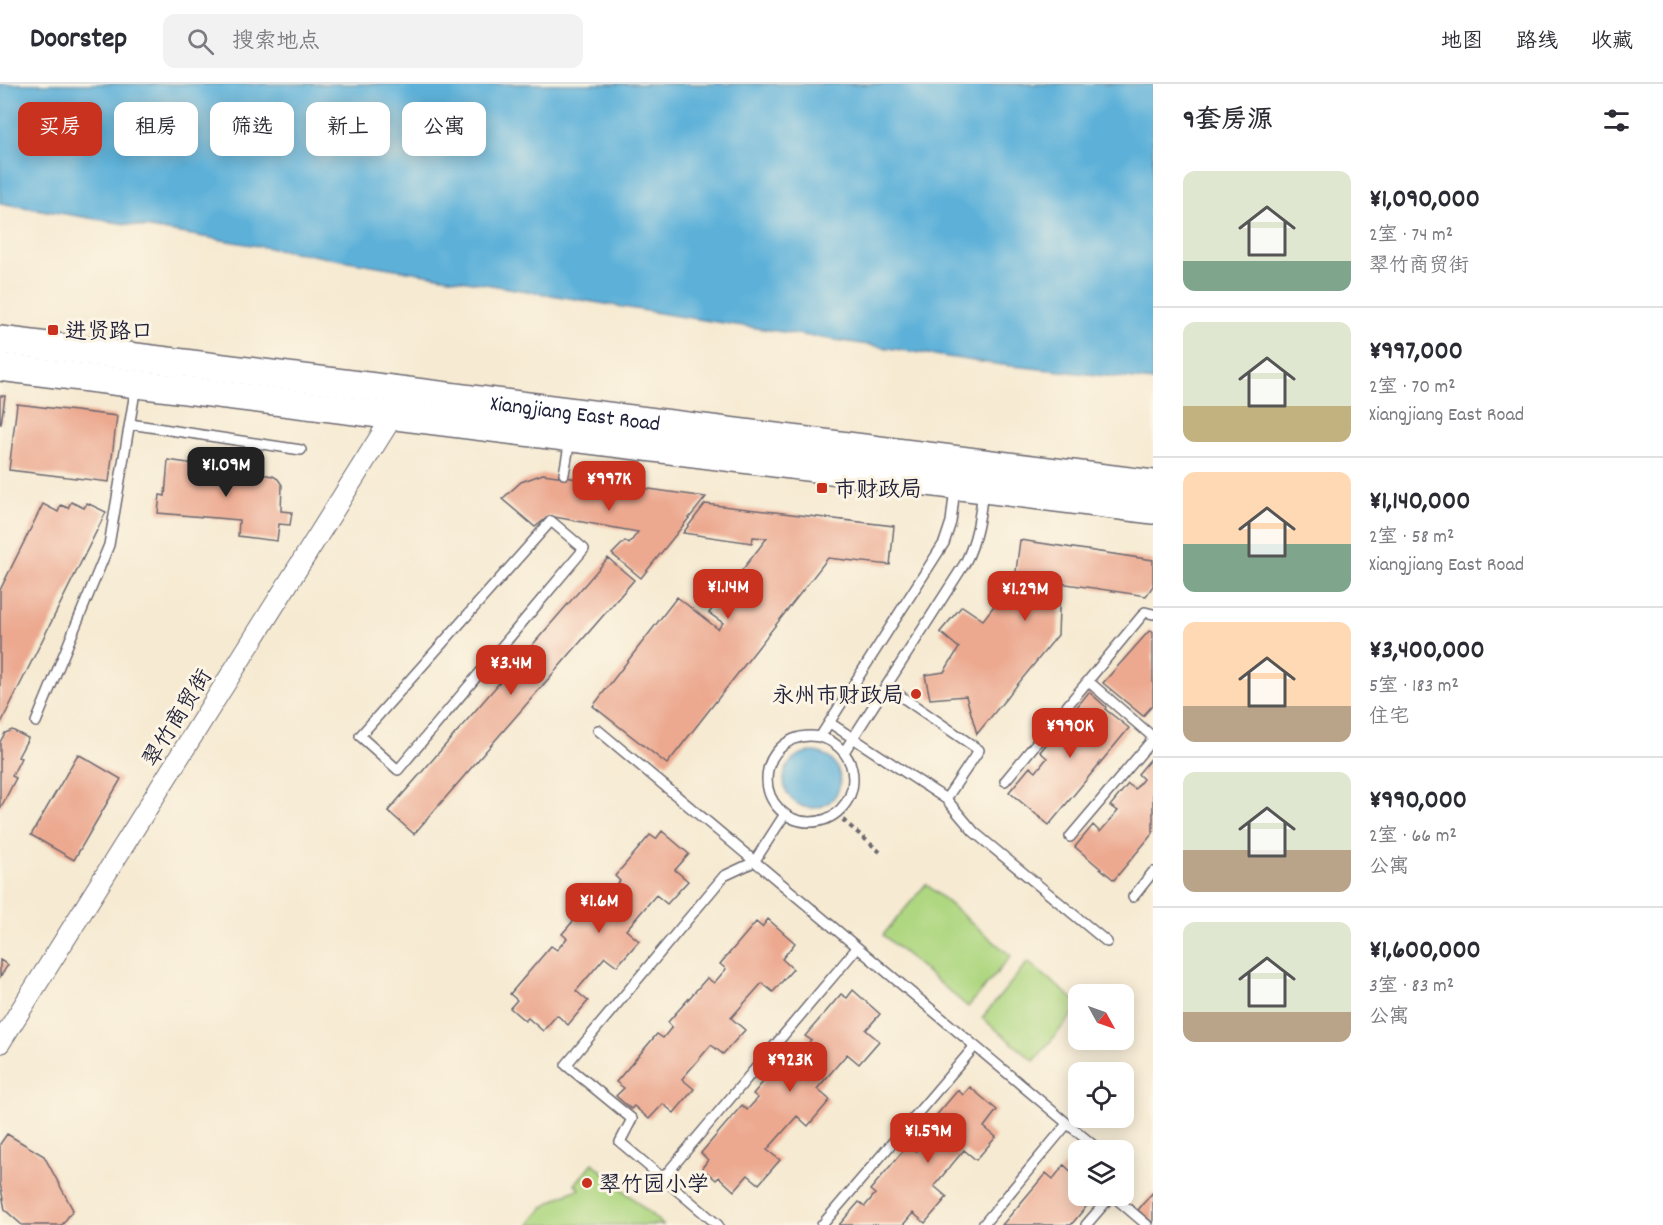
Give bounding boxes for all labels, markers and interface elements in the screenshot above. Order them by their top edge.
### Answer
search box [163,14,583,68]
text: Doorstep [30,21,127,61]
icon: search [184,25,217,58]
text: 搜索地点 [232,27,320,58]
text: 地图 [1441,28,1483,58]
text: 路线 [1516,28,1558,58]
text: 收藏 [1591,28,1633,58]
chip: 买房 [18,102,102,156]
chip: 租房 [114,102,198,156]
chip: 筛选 [210,102,294,156]
chip: 新上 [306,102,390,156]
chip: 公寓 [402,102,486,156]
text: 9套房源 [1183,103,1273,140]
icon: filters [1600,104,1633,137]
text: ¥1,090,000 [1369,182,1480,219]
icon: home [1231,195,1303,267]
text: 2室 · 74 m² [1369,222,1453,250]
text: 翠竹商贸街 [1369,253,1469,281]
place label: 进贤路口 [65,318,153,349]
marker: 进贤路口 [46,323,60,337]
text: ¥997,000 [1369,334,1463,371]
icon: home [1231,346,1303,418]
text: 2室 · 70 m² [1369,374,1456,402]
street label: Xiangjiang East Road [488,389,662,441]
text: Xiangjiang East Road [1369,402,1524,430]
pin: ¥1.09M [177,447,275,498]
text: ¥1.09M [201,452,251,480]
pin: ¥997K [567,461,651,512]
text: ¥997K [587,466,631,494]
place label: 市财政局 [834,476,922,507]
marker: 市财政局 [815,481,829,495]
text: ¥1,140,000 [1369,484,1470,521]
icon: home [1231,496,1303,568]
text: 2室 · 58 m² [1369,524,1454,552]
text: Xiangjiang East Road [1369,552,1524,580]
pin: ¥1.14M [679,569,777,620]
pin: ¥1.29M [976,571,1074,622]
text: ¥1.14M [707,574,749,602]
text: ¥1.29M [1002,576,1049,604]
text: ¥3,400,000 [1369,633,1485,670]
pin: ¥3.4M [469,645,553,696]
icon: home [1231,646,1303,718]
text: ¥3.4M [490,650,532,678]
street label: 翠竹商贸街 [137,664,221,774]
text: 5室 · 183 m² [1369,673,1459,701]
place label: 永州市财政局 [772,682,904,713]
marker: 永州市财政局 [909,687,923,701]
text: 住宅 [1369,704,1409,732]
pin: ¥990K [1028,708,1112,759]
text: ¥990K [1046,713,1094,741]
text: ¥990,000 [1369,783,1467,820]
icon: home [1231,796,1303,868]
text: 2室 · 66 m² [1369,823,1457,851]
text: 公寓 [1369,854,1409,882]
pin: ¥1.6M [557,883,641,934]
text: ¥1.6M [580,888,618,916]
text: ¥1,600,000 [1369,933,1481,970]
icon: home [1231,946,1303,1018]
text: 3室 · 83 m² [1369,973,1454,1001]
north arrow [1068,984,1134,1050]
map controls [1068,984,1134,1206]
text: 公寓 [1369,1004,1409,1032]
pin: ¥923K [748,1042,832,1093]
text: ¥923K [767,1047,813,1075]
button: locate [1068,1062,1134,1128]
pin: ¥1.59M [879,1113,977,1164]
text: ¥1.59M [904,1118,952,1146]
button: layers [1068,1140,1134,1206]
place label: 翠竹园小学 [599,1171,709,1202]
marker: 翠竹园小学 [580,1176,594,1190]

